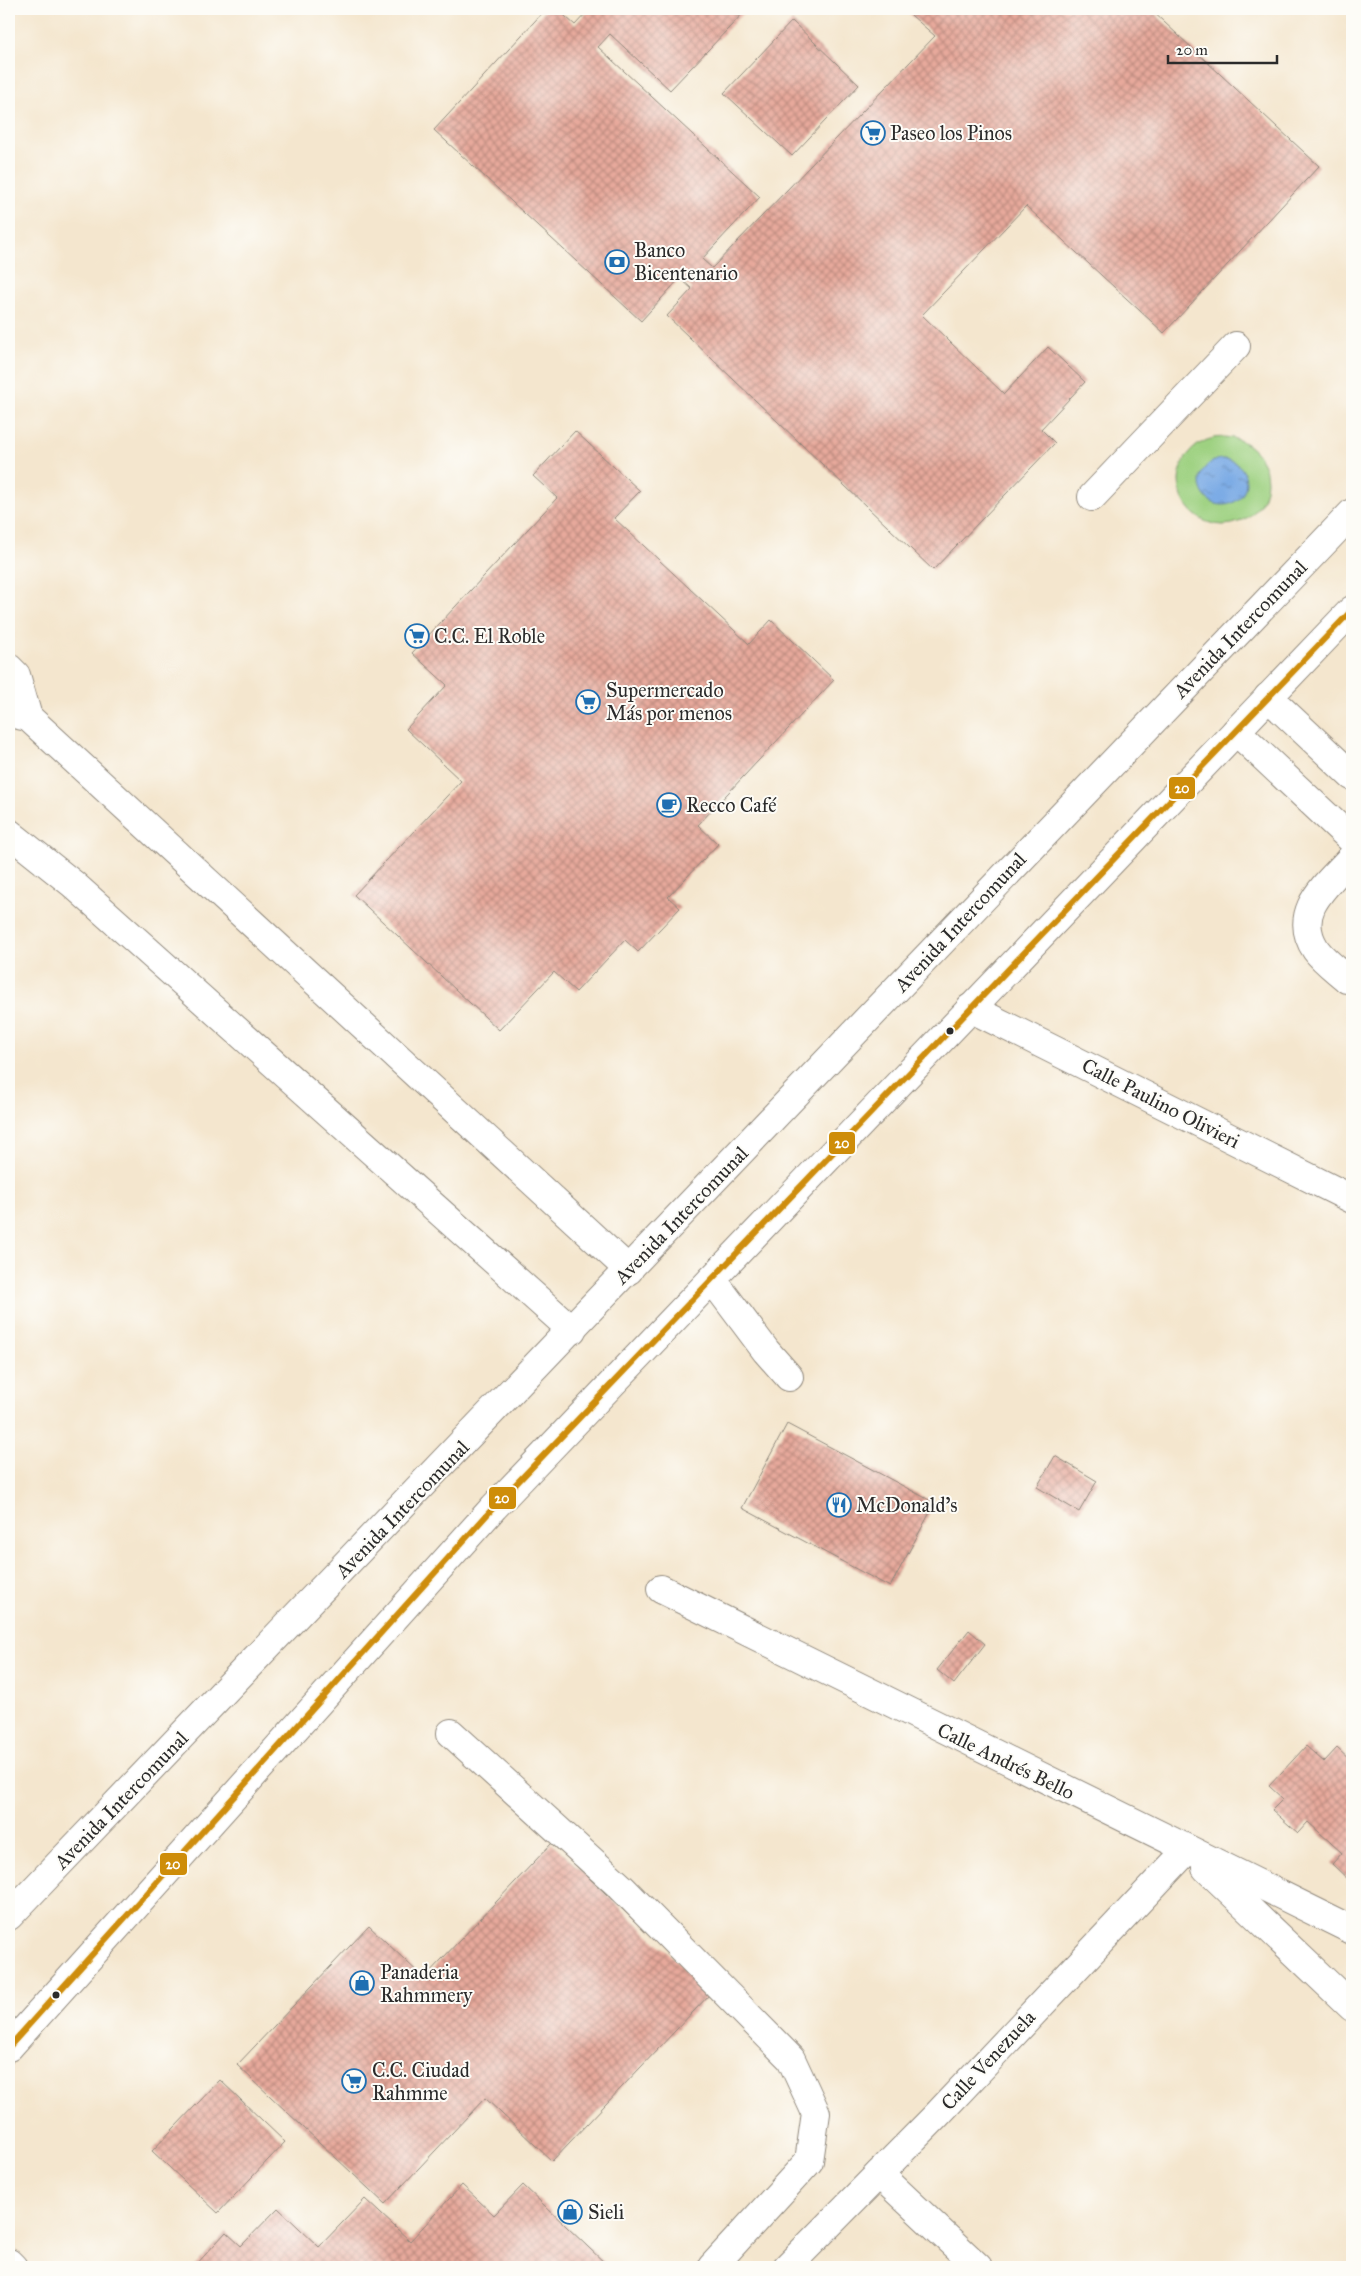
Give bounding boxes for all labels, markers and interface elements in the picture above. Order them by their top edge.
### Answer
scale bar [1168,32,1277,64]
text: 20 m [1176,41,1208,59]
supermarket icon: Paseo los Pinos [860,120,886,146]
place label: Paseo los Pinos [890,121,1012,145]
place label: Banco Bicentenario [634,238,738,285]
bank icon: Banco Bicentenario [604,249,630,275]
street label: Avenida Intercomunal [1167,555,1312,704]
supermarket icon: C.C. El Roble [404,623,430,649]
place label: C.C. El Roble [434,624,545,648]
place label: Supermercado Más por menos [606,678,732,725]
supermarket icon: Supermercado Más por menos [575,689,601,715]
line badge: 20 [1168,776,1196,800]
text: 20 [1174,780,1190,797]
cafe icon: Recco Café [656,792,682,818]
place label: Recco Café [686,793,777,817]
street label: Avenida Intercomunal [888,847,1031,998]
unlabelled marker [945,1026,955,1036]
street label: Calle Paulino Olivieri [1078,1053,1245,1153]
line badge: 20 [828,1131,856,1155]
text: 20 [834,1135,850,1152]
street label: Avenida Intercomunal [608,1141,753,1290]
street label: Avenida Intercomunal [329,1435,474,1584]
line badge: 20 [488,1486,517,1510]
text: 20 [494,1490,510,1507]
restaurant icon: McDonald's [826,1492,852,1518]
place label: McDonald's [856,1493,958,1517]
street label: Calle Andrés Bello [934,1717,1078,1805]
street label: Avenida Intercomunal [48,1726,193,1875]
line badge: 20 [159,1852,188,1876]
text: 20 [165,1856,181,1873]
place label: Panaderia Rahmmery [380,1960,473,2007]
shop icon: Panaderia Rahmmery [349,1970,375,1996]
unlabelled marker [51,1990,61,2000]
street label: Calle Venezuela [936,2005,1041,2115]
place label: C.C. Ciudad Rahmme [372,2058,470,2105]
supermarket icon: C.C. Ciudad Rahmme [341,2068,367,2094]
shop icon: Sieli [557,2199,583,2225]
place label: Sieli [588,2200,625,2224]

